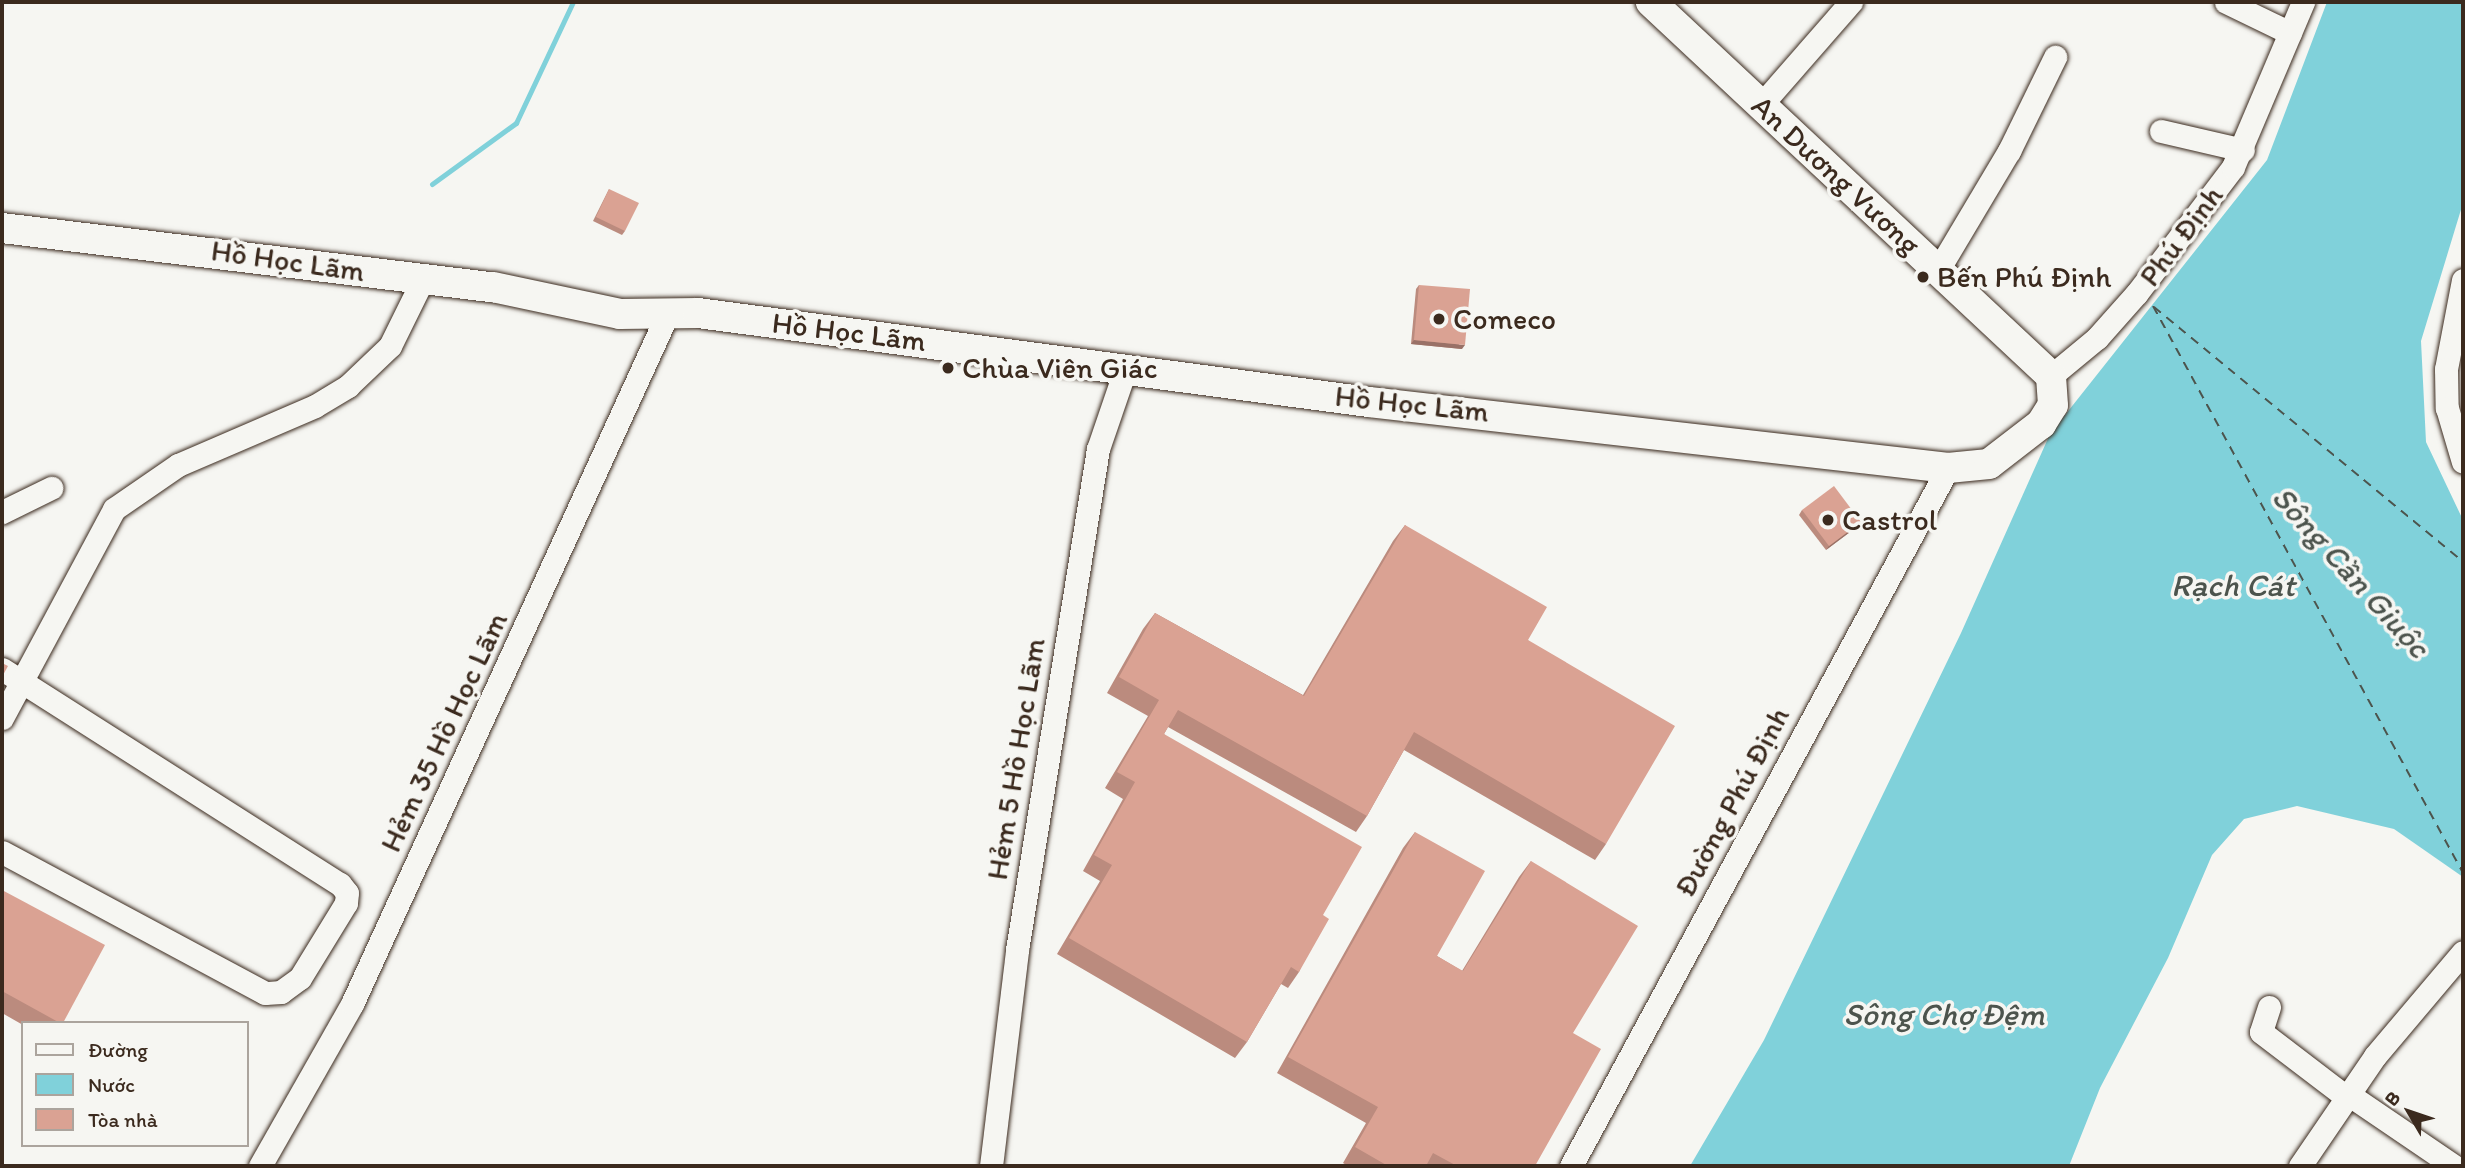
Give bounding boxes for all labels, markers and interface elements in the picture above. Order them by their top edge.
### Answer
street label: An Dương Vương [1744,88,1928,262]
street label: Phú Định [2131,178,2231,294]
street label: Hồ Học Lãm [208,232,368,290]
place label: Bến Phú Định [1937,259,2111,295]
marker: Bến Phú Định [1915,269,1931,285]
place label: Comeco [1453,301,1556,337]
street label: Hồ Học Lãm [769,305,929,359]
marker: Comeco [1431,311,1447,327]
place label: Chùa Viên Giác [962,350,1158,386]
marker: Chùa Viên Giác [940,360,956,376]
street label: Hồ Học Lãm [1333,378,1491,430]
water label: Sông Cần Giuộc [2264,478,2438,666]
place label: Castrol [1842,502,1937,538]
marker: Castrol [1820,512,1836,528]
water label: Rạch Cát [2171,566,2295,604]
street label: Hẻm 35 Hồ Học Lãm [372,606,516,858]
street label: Hẻm 5 Hồ Học Lãm [979,635,1053,883]
street label: Đường Phú Định [1667,701,1797,903]
water label: Sông Chợ Đệm [1843,995,2045,1033]
legend [21,1021,248,1147]
text: Đường [88,1037,148,1062]
text: Nước [88,1072,135,1097]
north arrow [2374,1077,2444,1147]
text: B [2379,1086,2405,1110]
text: Tòa nhà [88,1107,158,1132]

